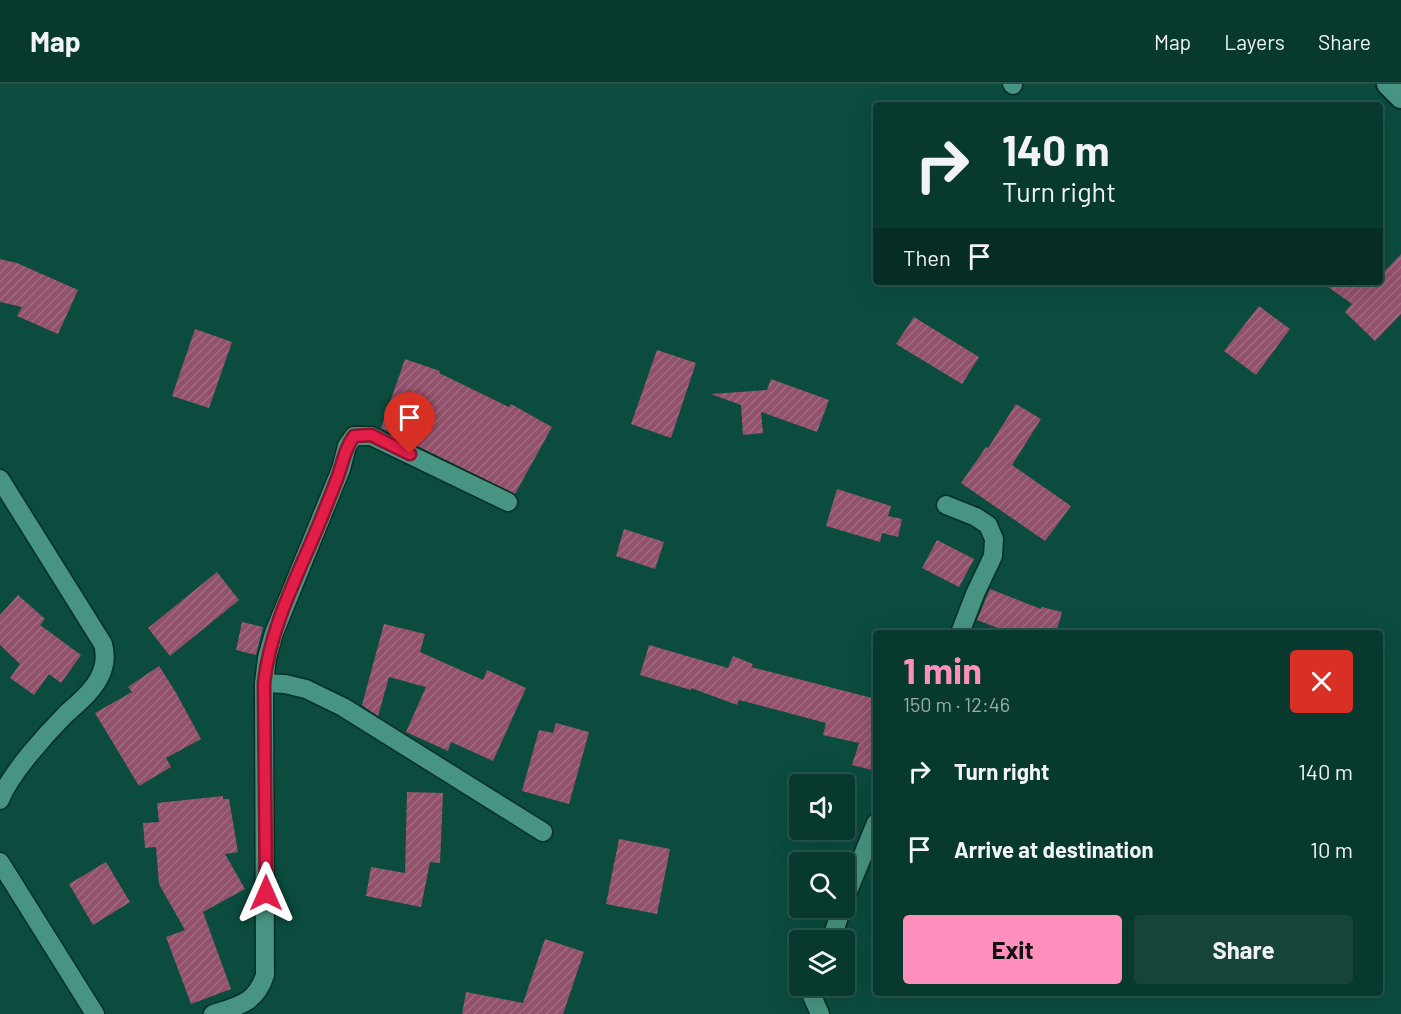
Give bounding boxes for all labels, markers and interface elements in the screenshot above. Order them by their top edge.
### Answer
text: Map [30,24,81,58]
text: Map [1154,29,1191,54]
text: Layers [1224,29,1285,54]
text: Share [1318,29,1371,54]
text: 140 m [1002,124,1110,174]
icon: right [903,126,981,204]
text: Turn right [1002,175,1116,207]
icon: arrive [963,240,996,273]
text: Then [903,244,951,270]
pin [384,392,435,454]
icon: arrive [393,401,426,434]
text: 1 min [903,648,982,691]
button: close [1290,650,1353,713]
text: 150 m · 12:46 [903,692,1010,716]
icon: right [903,755,936,788]
text: Turn right [954,758,1049,784]
text: 140 m [1298,758,1353,784]
map controls [789,774,855,996]
button: sound [789,774,855,840]
icon: arrive [903,833,936,866]
text: Arrive at destination [954,836,1153,862]
text: 10 m [1310,836,1353,862]
button: search [789,852,855,918]
position arrow [234,861,298,925]
button: Exit [903,915,1122,984]
button: Share [1134,915,1353,984]
button: layers [789,930,855,996]

